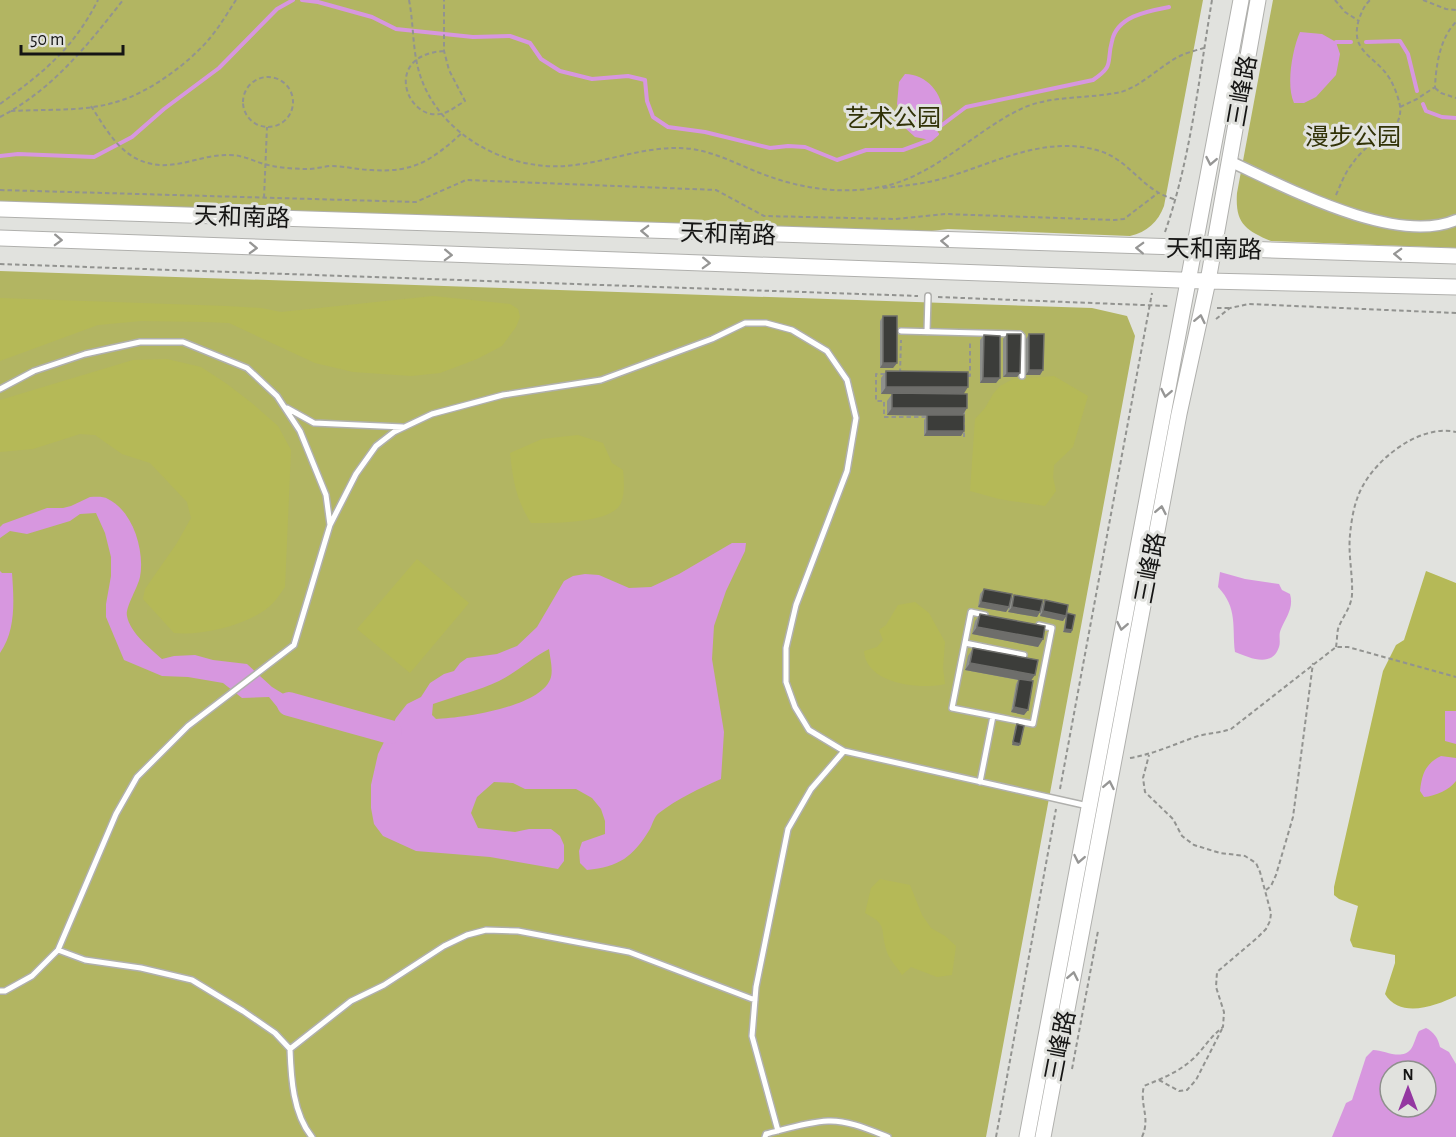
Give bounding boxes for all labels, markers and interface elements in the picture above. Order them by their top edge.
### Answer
scale bar [21,18,123,56]
text: 50 m [30,31,64,49]
street label: 三峰路 [1223,53,1261,129]
park label: 艺术公园 [845,105,941,131]
park label: 漫步公园 [1305,124,1401,150]
one-way arrow [1205,155,1218,165]
street label: 天和南路 [194,202,290,232]
street label: 天和南路 [680,219,776,249]
one-way arrow [640,224,649,237]
one-way arrow [54,234,63,247]
one-way arrow [940,235,949,247]
street label: 天和南路 [1166,235,1262,263]
one-way arrow [1135,241,1144,254]
one-way arrow [249,242,258,254]
one-way arrow [444,248,453,261]
one-way arrow [1393,248,1402,261]
one-way arrow [702,257,711,270]
one-way arrow [1192,315,1205,325]
one-way arrow [1160,389,1172,398]
one-way arrow [1154,506,1167,516]
street label: 三峰路 [1130,530,1170,606]
one-way arrow [1116,621,1129,631]
one-way arrow [1102,780,1115,790]
one-way arrow [1073,854,1086,864]
one-way arrow [1066,972,1079,982]
street label: 三峰路 [1040,1008,1080,1084]
north arrow [1378,1059,1438,1119]
text: N [1402,1067,1414,1083]

